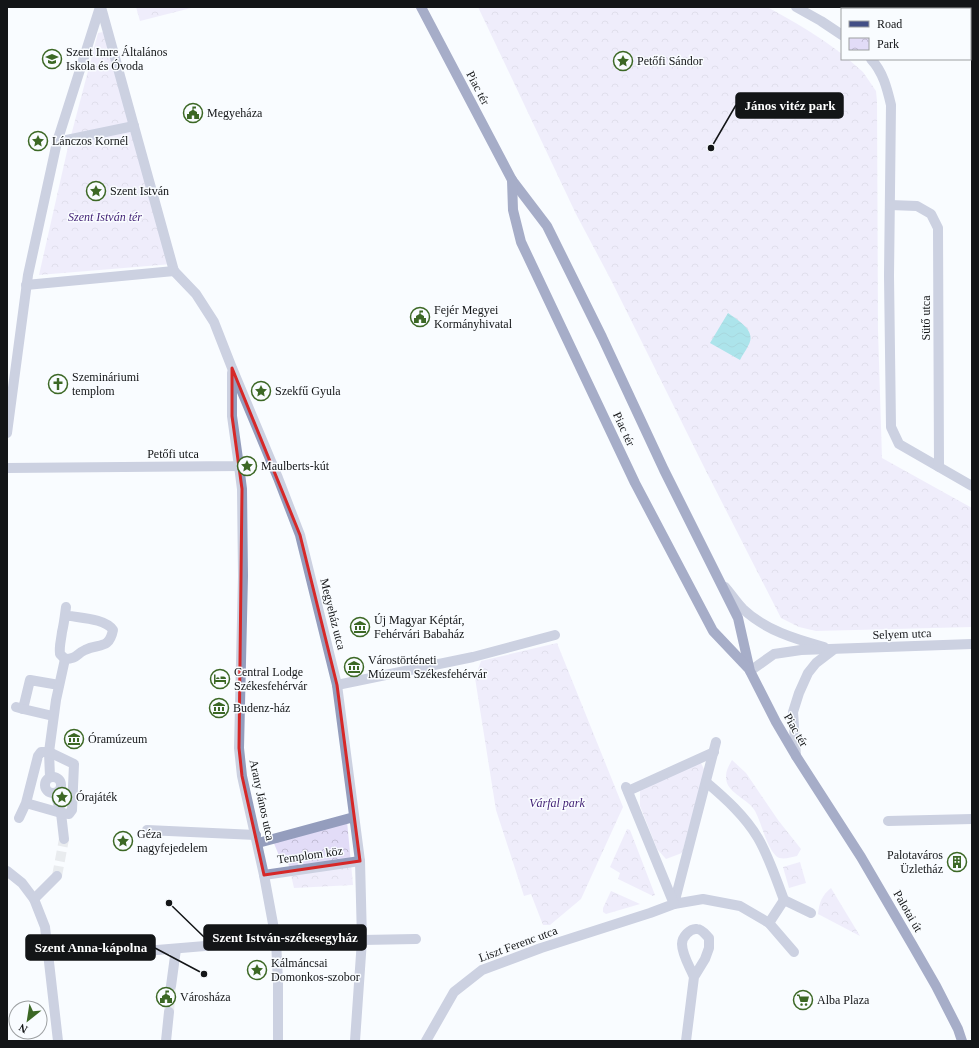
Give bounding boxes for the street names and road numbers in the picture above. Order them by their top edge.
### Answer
street label: Piac tér [463,69,493,107]
street label: Sütő utca [919,295,933,341]
street label: Piac tér [610,410,638,448]
street label: Petőfi utca [147,447,199,461]
street label: Megyeház utca [317,577,349,652]
street label: Selyem utca [872,626,932,642]
street label: Piac tér [781,711,811,749]
street label: Arany János utca [247,758,278,843]
street label: Templom köz [276,843,344,867]
street label: Palotai út [891,888,926,935]
street label: Liszt Ferenc utca [477,923,560,965]

